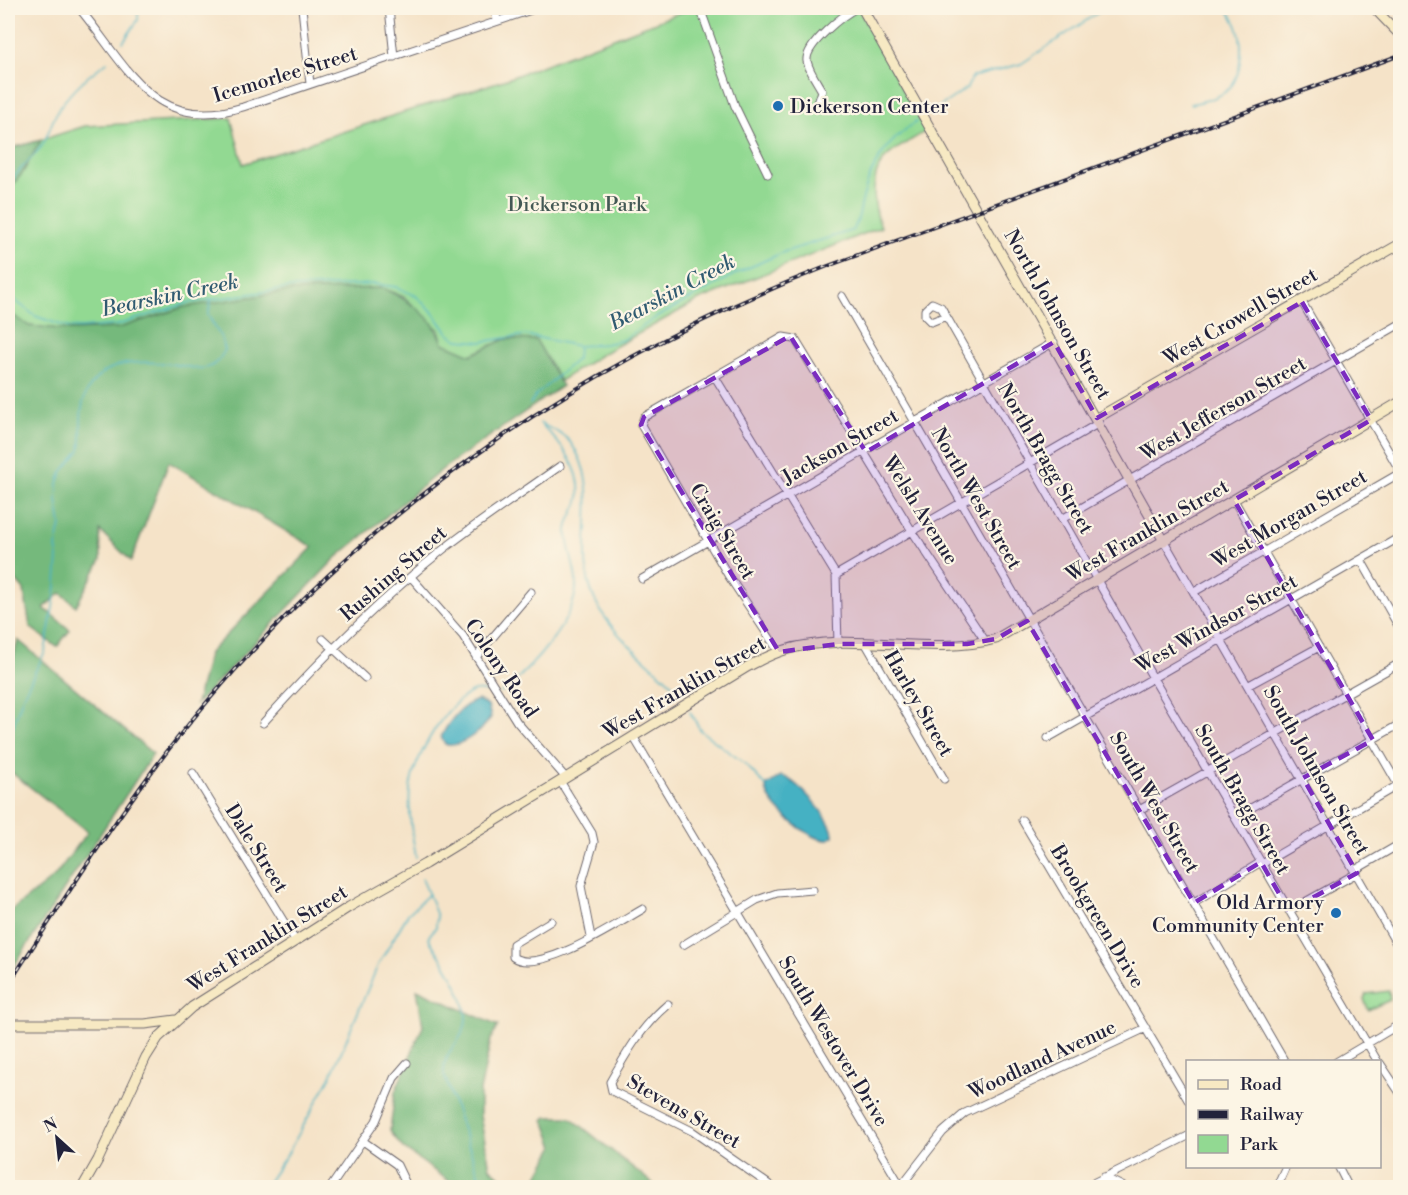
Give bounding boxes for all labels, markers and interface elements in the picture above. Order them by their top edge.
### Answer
street label: Icemorlee Street [210,42,361,109]
place label: Dickerson Center [790,95,949,120]
marker: Dickerson Center [771,99,785,113]
park label: Dickerson Park [508,193,648,218]
street label: North Johnson Street [998,225,1116,404]
water label: Bearskin Creek [604,249,740,338]
street label: West Crowell Street [1158,263,1322,372]
water label: Bearskin Creek [98,269,241,323]
street label: West Jefferson Street [1135,352,1311,467]
street label: North Bragg Street [991,379,1098,539]
street label: Jackson Street [777,404,903,491]
street label: North West Street [925,423,1026,574]
street label: Welsh Avenue [876,451,963,570]
street label: West Morgan Street [1207,465,1372,574]
street label: West Franklin Street [1061,474,1234,589]
street label: Craig Street [683,479,760,584]
street label: Rushing Street [336,521,452,627]
street label: West Windsor Street [1130,569,1302,680]
street label: Colony Road [458,615,543,724]
street label: West Franklin Street [598,631,771,746]
street label: Harley Street [877,646,958,761]
street label: South Johnson Street [1257,682,1374,860]
street label: South Bragg Street [1189,720,1295,879]
street label: South West Street [1103,728,1204,878]
street label: Dale Street [219,800,293,898]
street label: Brookgreen Drive [1044,840,1149,993]
street label: West Franklin Street [182,880,352,999]
place label: Old Armory Community Center [1152,891,1324,939]
marker: Old Armory Community Center [1329,906,1343,920]
street label: South Westover Drive [772,952,894,1132]
street label: Woodland Avenue [964,1015,1120,1106]
legend [1186,1060,1381,1168]
street label: Stevens Street [622,1070,745,1155]
text: Road [1240,1073,1283,1096]
text: Railway [1240,1103,1304,1126]
north arrow [27,1108,87,1168]
text: N [40,1114,61,1137]
text: Park [1240,1133,1279,1156]

